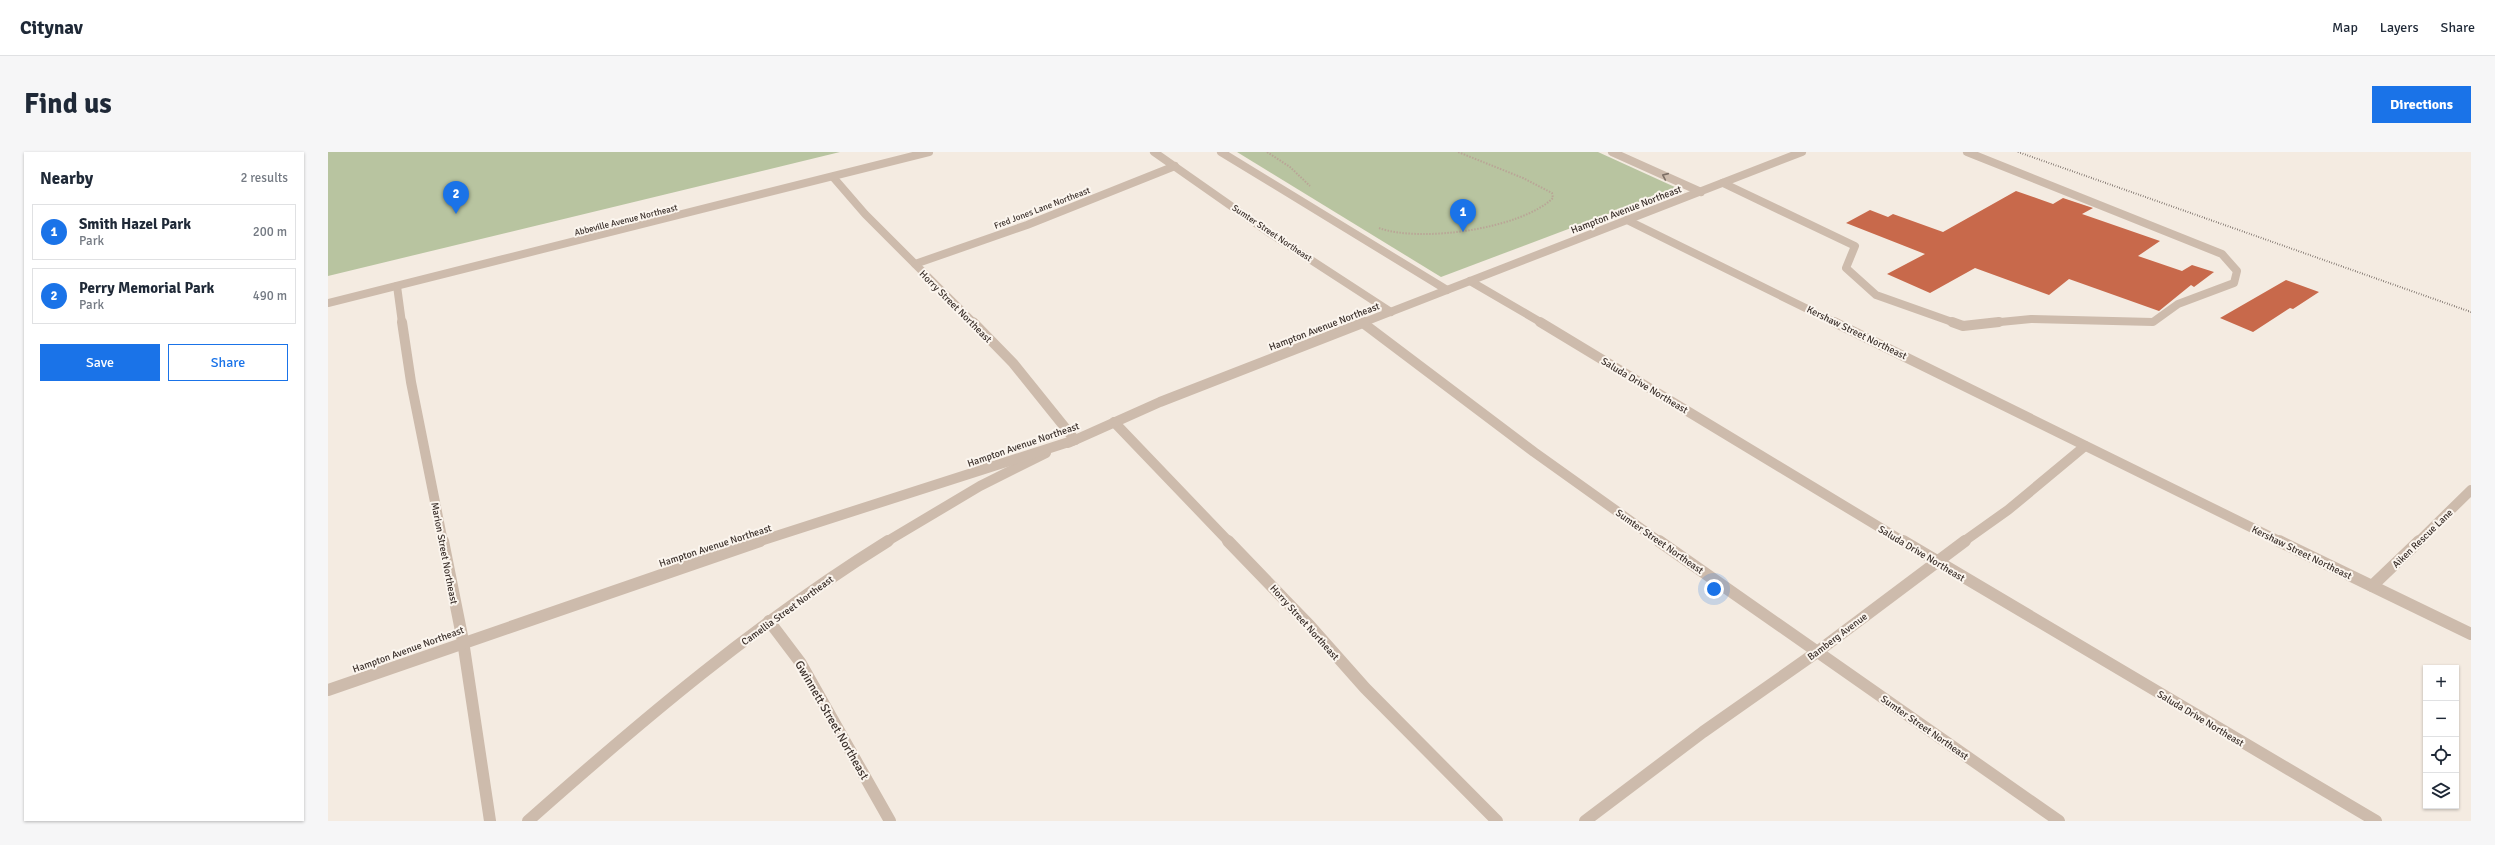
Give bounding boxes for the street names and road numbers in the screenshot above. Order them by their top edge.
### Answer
street label: Hampton Avenue Northeast [1569,183,1684,237]
street label: Fred Jones Lane Northeast [993,185,1092,232]
street label: Abbeville Avenue Northeast [573,202,679,239]
street label: Sumter Street Northeast [1230,203,1314,264]
street label: Horry Street Northeast [917,268,994,346]
street label: Hampton Avenue Northeast [1267,300,1382,354]
street label: Kershaw Street Northeast [1805,303,1909,363]
street label: Saluda Drive Northeast [1599,355,1690,417]
street label: Hampton Avenue Northeast [966,420,1081,470]
street label: Marion Street Northeast [428,501,460,606]
street label: Sumter Street Northeast [1613,507,1706,577]
street label: Aiken Rescue Lane [2390,507,2455,571]
street label: Hampton Avenue Northeast [658,522,774,570]
street label: Saluda Drive Northeast [1876,523,1967,585]
street label: Kershaw Street Northeast [2250,523,2354,583]
street label: Camellia Street Northeast [739,573,836,648]
street label: Horry Street Northeast [1267,582,1342,663]
street label: Bamberg Avenue [1805,610,1870,663]
street label: Hampton Avenue Northeast [351,624,466,676]
street label: Gwinnett Street Northeast [791,658,872,783]
street label: Saluda Drive Northeast [2155,688,2246,750]
street label: Sumter Street Northeast [1878,693,1971,763]

